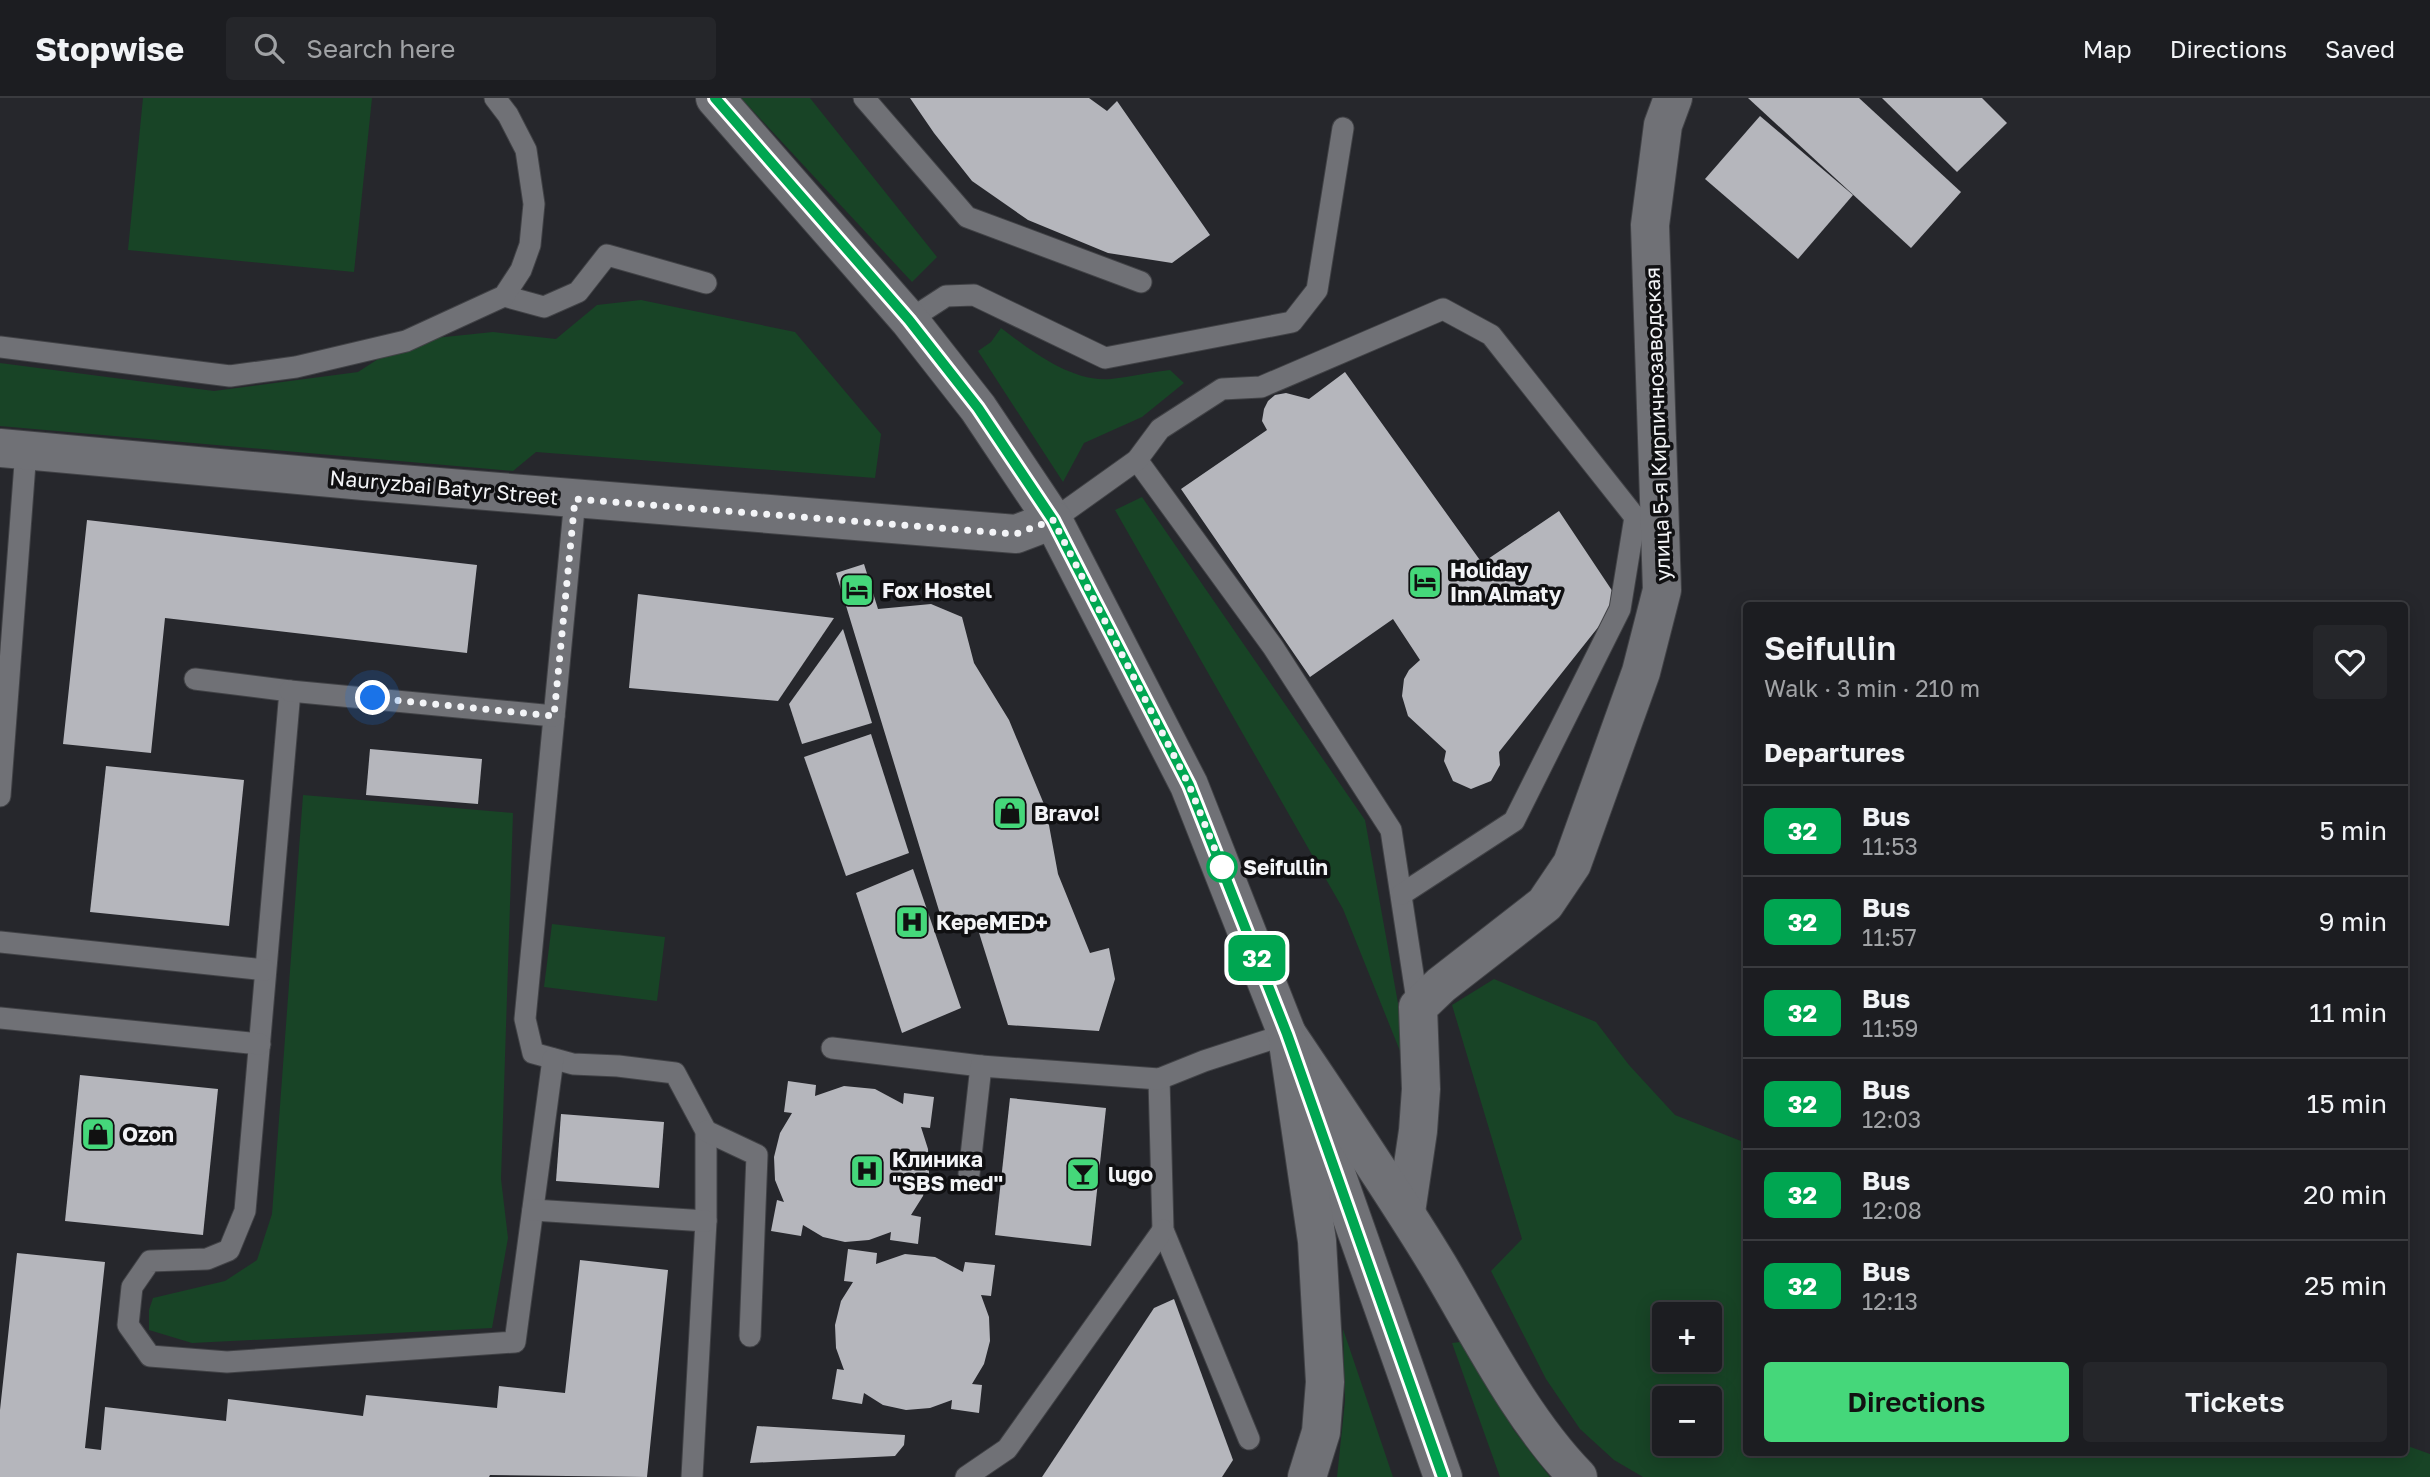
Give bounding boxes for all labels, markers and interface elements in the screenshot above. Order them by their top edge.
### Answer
search box [226,17,716,80]
text: Stopwise [35,29,184,68]
icon: search [250,29,288,67]
text: Search here [306,33,455,64]
text: Map [2083,34,2132,63]
text: Directions [2170,34,2287,63]
text: Saved [2325,34,2395,63]
street label: улица 5-я Кирпичнозаводская [1639,267,1675,581]
street label: Nauryzbai Batyr Street [329,464,559,510]
place label: Holiday Inn Almaty [1450,557,1562,607]
hotel icon: Holiday Inn Almaty [1406,563,1444,601]
hotel icon: Fox Hostel [838,571,876,609]
place label: Fox Hostel [882,577,992,603]
button: heart [2313,625,2387,699]
text: Seifullin [1764,628,1896,667]
text: Walk · 3 min · 210 m [1764,674,1980,702]
your location [355,680,390,715]
text: Departures [1764,737,1905,768]
shop icon: Bravo! [991,794,1029,832]
place label: Bravo! [1034,800,1100,826]
text: Bus [1862,801,1910,832]
text: 5 min [2319,815,2387,846]
text: 32 [1788,816,1817,845]
text: 11:53 [1862,832,1918,860]
marker: Seifullin [1207,852,1237,882]
place label: Seifullin [1243,854,1328,880]
text: Bus [1862,892,1910,923]
hospital icon: КереMED+ [893,903,931,941]
text: 9 min [2319,906,2387,937]
text: 32 [1788,907,1817,936]
place label: КереMED+ [936,909,1048,935]
text: 11:57 [1862,923,1917,951]
line badge: 32 [1226,935,1288,981]
text: 32 [1242,943,1272,972]
text: Bus [1862,983,1910,1014]
text: 11 min [2309,997,2387,1028]
text: 32 [1788,998,1817,1027]
text: 11:59 [1862,1014,1918,1042]
text: Bus [1862,1074,1910,1105]
text: 15 min [2307,1088,2387,1119]
text: 32 [1788,1089,1817,1118]
text: 12:03 [1862,1105,1921,1133]
shop icon: Ozon [79,1115,117,1153]
place label: Ozon [122,1121,174,1147]
place label: Клиника "SBS med" [892,1146,1003,1196]
hospital icon: Клиника "SBS med" [848,1152,886,1190]
bar icon: lugo [1064,1155,1102,1193]
place label: lugo [1108,1161,1153,1187]
text: Bus [1862,1165,1910,1196]
text: 20 min [2303,1179,2387,1210]
text: 32 [1788,1180,1817,1209]
text: 12:08 [1862,1196,1922,1224]
text: Bus [1862,1256,1910,1287]
text: 25 min [2304,1270,2387,1301]
text: 32 [1788,1271,1817,1300]
text: 12:13 [1862,1287,1918,1315]
map controls [1652,1302,1722,1456]
button: + [1652,1302,1722,1372]
button: Directions [1764,1362,2069,1442]
button: Tickets [2083,1362,2387,1442]
button: − [1652,1386,1722,1456]

